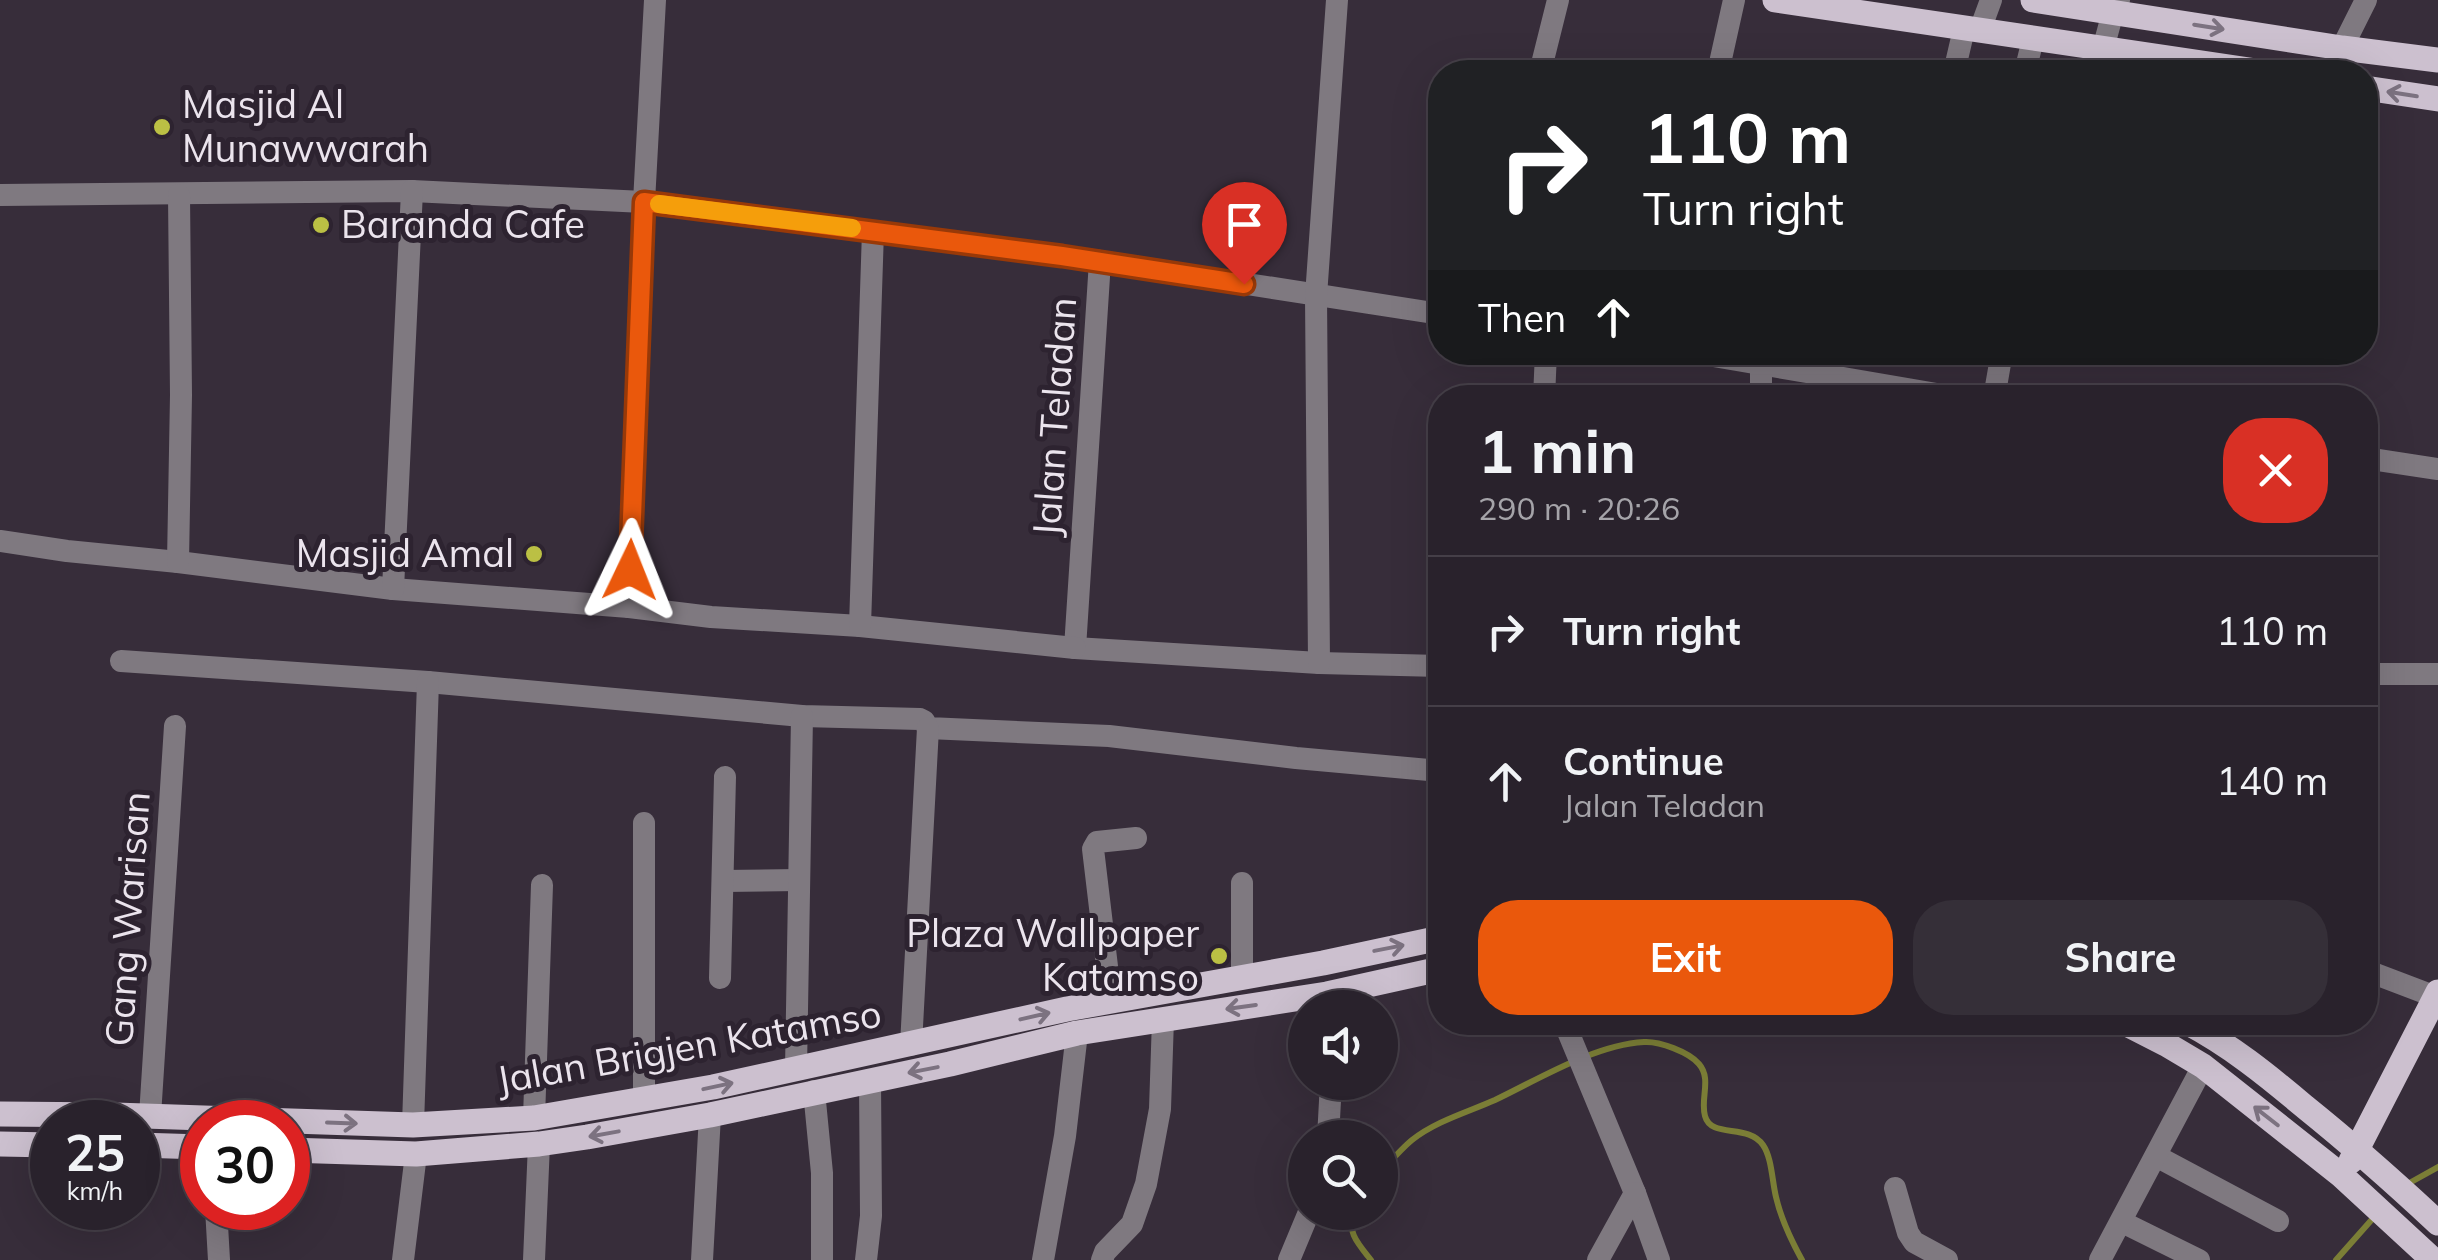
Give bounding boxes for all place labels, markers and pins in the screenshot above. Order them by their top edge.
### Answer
place label: Masjid Al Munawwarah [182,80,429,172]
marker: Masjid Al Munawwarah [151,116,173,138]
pin [1202,182,1287,285]
place label: Baranda Cafe [341,200,585,248]
marker: Baranda Cafe [310,214,332,236]
place label: Masjid Amal [296,529,514,577]
marker: Masjid Amal [523,543,545,565]
place label: Plaza Wallpaper Katamso [906,909,1199,1001]
marker: Plaza Wallpaper Katamso [1208,945,1230,967]

